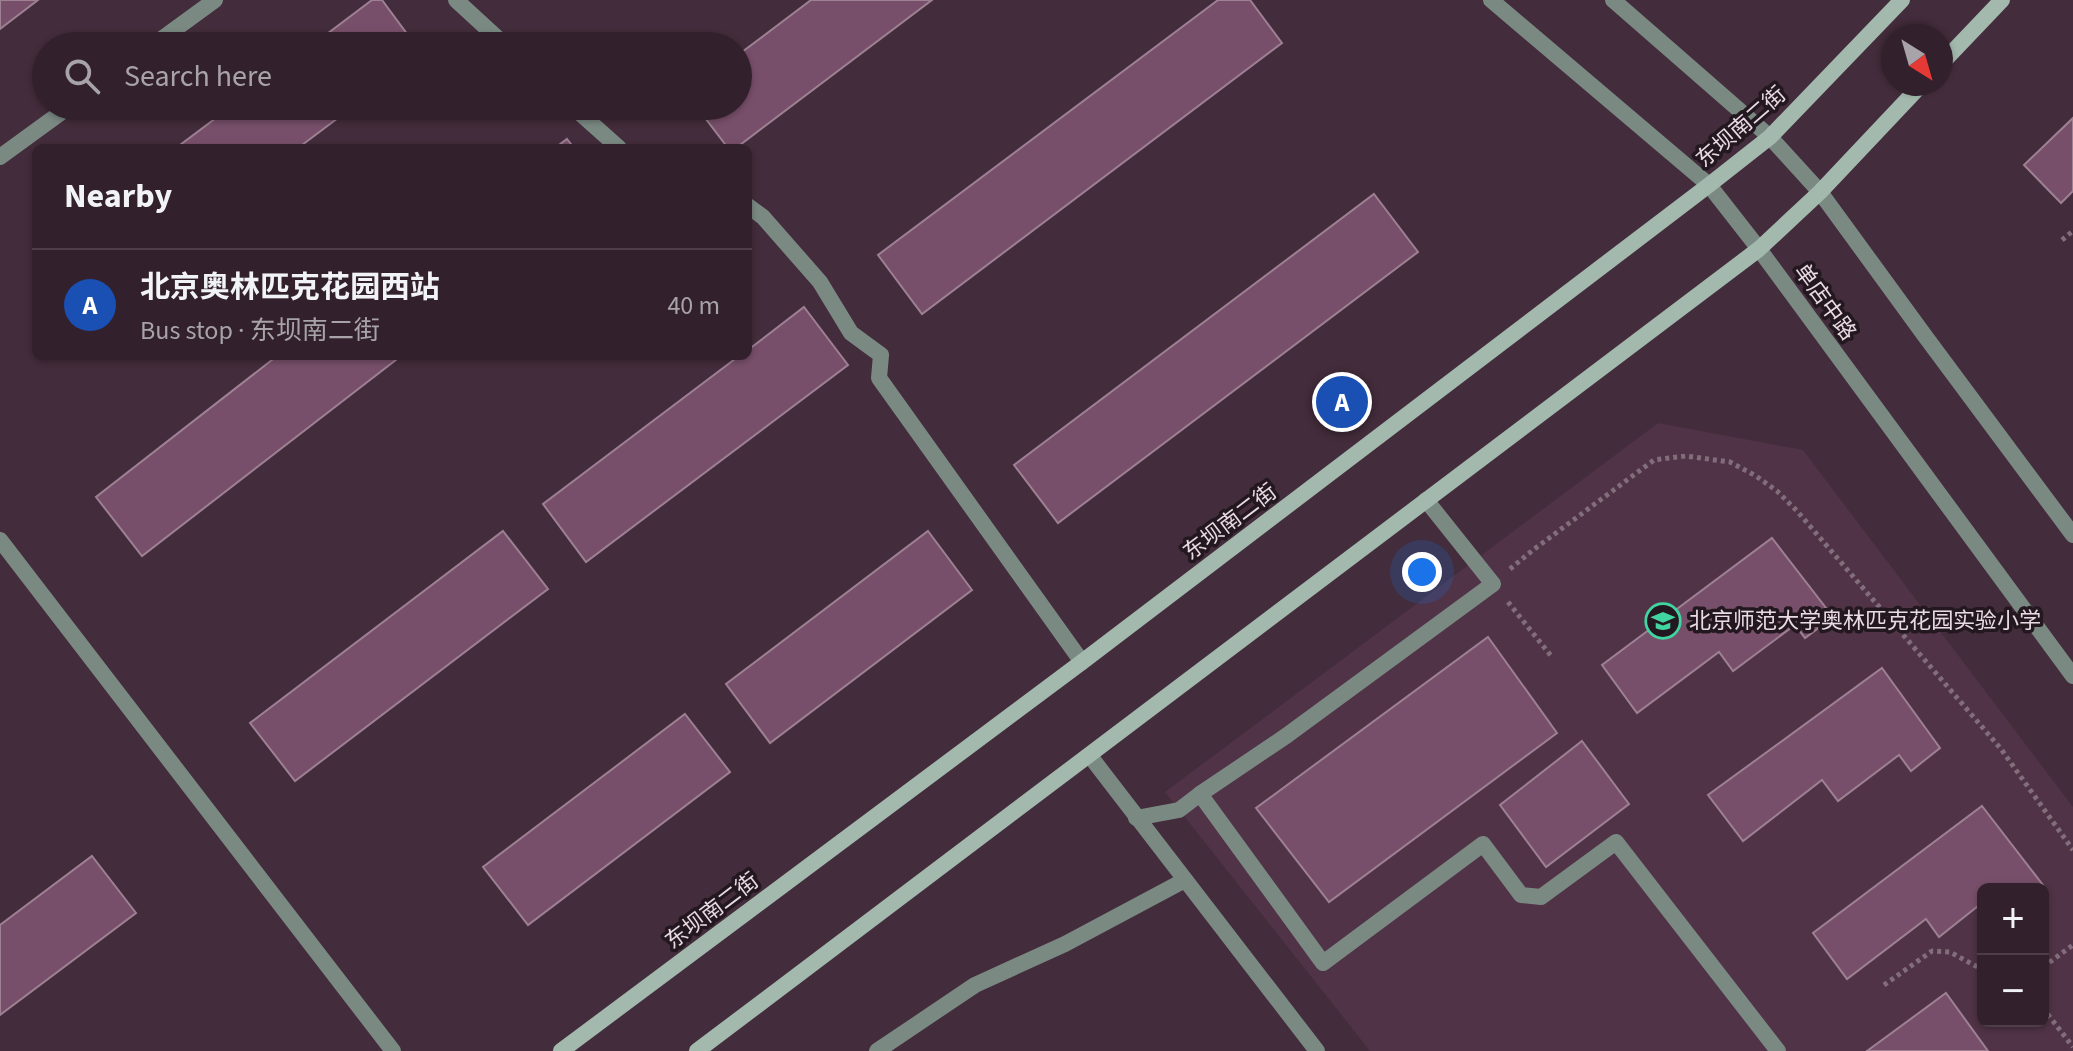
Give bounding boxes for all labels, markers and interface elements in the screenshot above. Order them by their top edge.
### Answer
north arrow [1881,24,1953,96]
search box [32,32,752,120]
icon: search [60,54,104,98]
text: Search here [124,55,272,98]
street label: 东坝南二街 [1689,79,1793,175]
text: Nearby [64,172,172,221]
street label: 单店中路 [1786,257,1864,347]
text: 北京奥林匹克花园西站 [140,266,440,309]
text: A [83,287,97,324]
text: 40 m [667,287,720,324]
text: Bus stop · 东坝南二街 [140,312,380,349]
pin: A [1316,372,1368,432]
street label: 东坝南二街 [1176,476,1284,568]
your location [1402,552,1442,592]
school or university icon: 北京师范大学奥林匹克花园实验小学 [1644,602,1682,640]
place label: 北京师范大学奥林匹克花园实验小学 [1689,605,2041,637]
street label: 东坝南二街 [658,865,766,957]
map controls [1977,883,2049,1027]
button: + [1977,883,2049,955]
button: − [1977,955,2049,1027]

